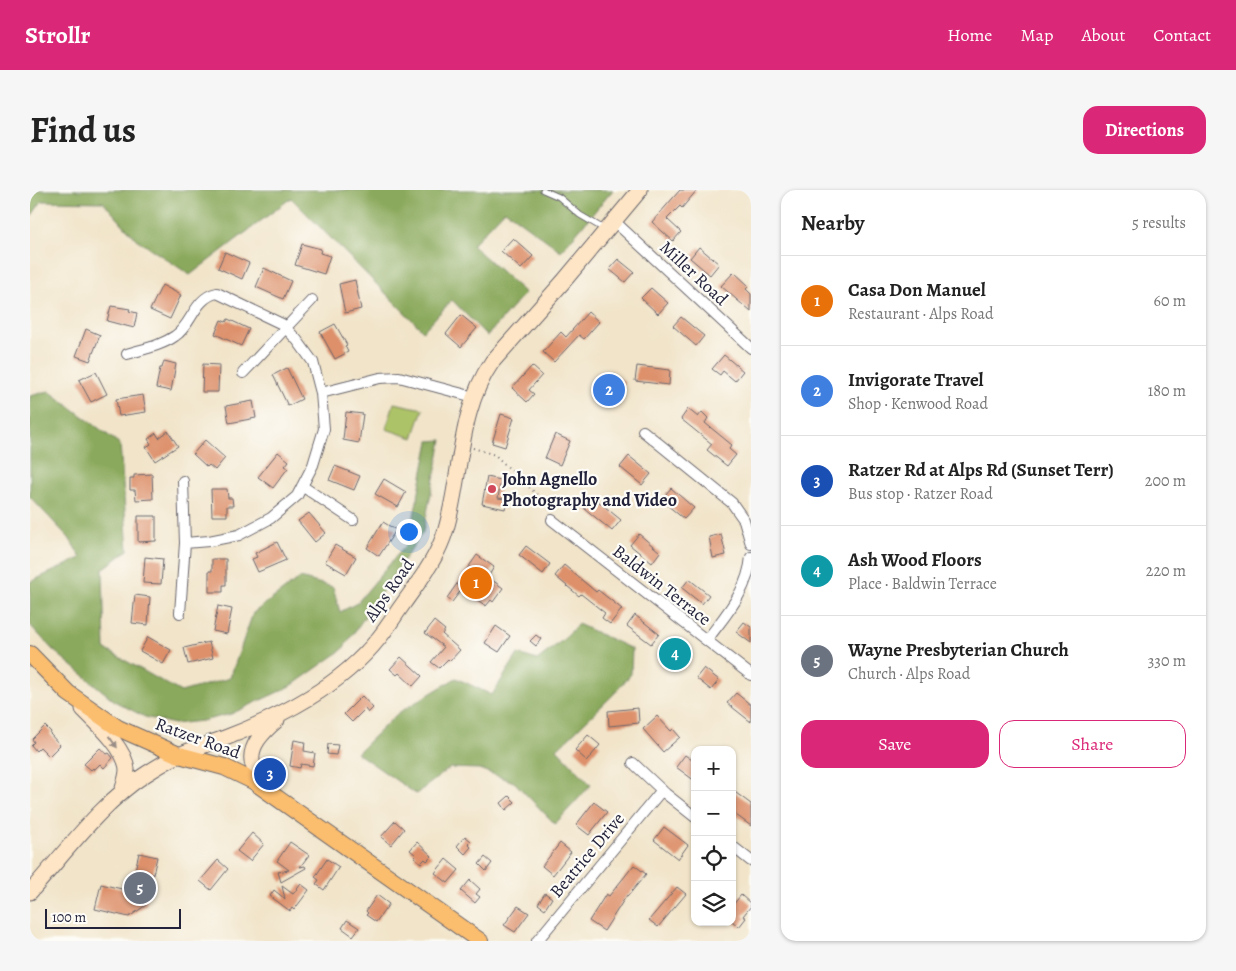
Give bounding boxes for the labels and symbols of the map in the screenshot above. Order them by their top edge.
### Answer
street label: Miller Road [655,235,733,311]
pin: 2 [593,371,625,409]
place label: John Agnello Photography and Video [502,467,677,512]
marker: John Agnello Photography and Video [486,483,498,495]
your location [396,519,422,545]
street label: Baldwin Terrace [608,539,716,631]
street label: Alps Road [358,553,420,627]
pin: 1 [460,564,492,602]
pin: 4 [659,635,691,673]
street label: Ratzer Road [152,711,244,765]
one-way arrow [108,735,118,749]
pin: 3 [254,755,286,793]
street label: Beatrice Drive [544,807,630,903]
pin: 5 [124,869,156,907]
scale bar [45,906,181,929]

